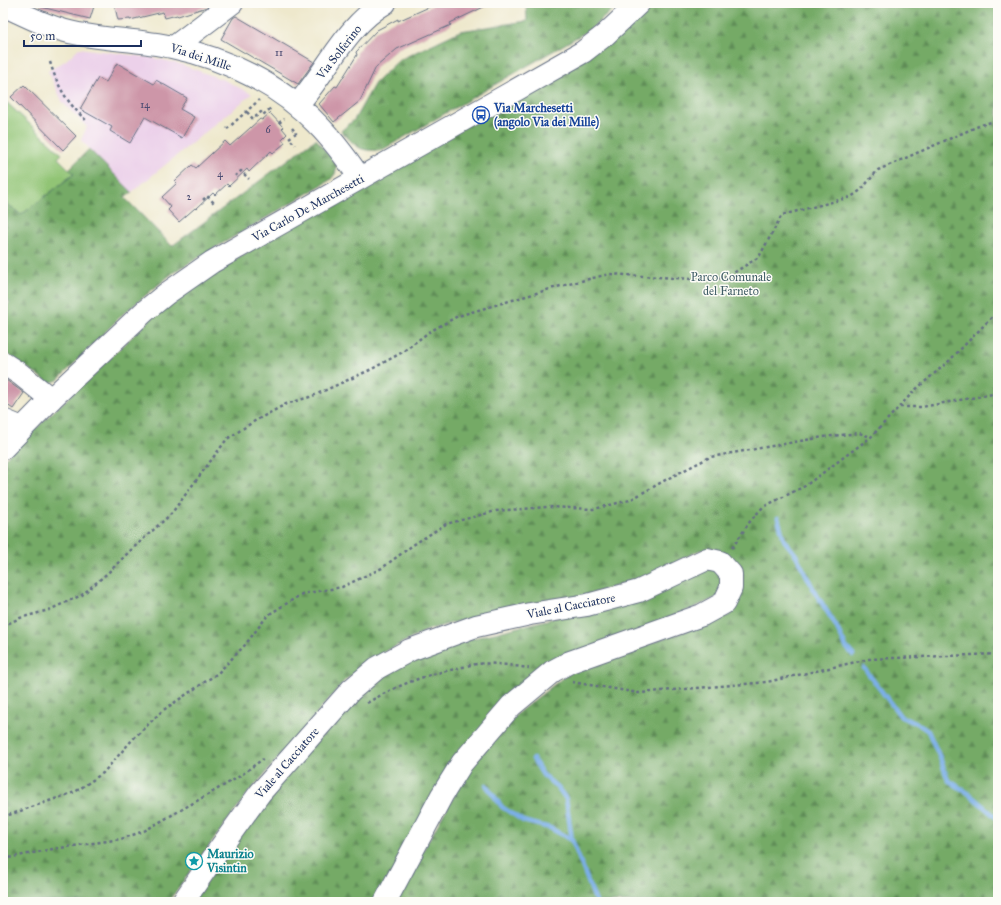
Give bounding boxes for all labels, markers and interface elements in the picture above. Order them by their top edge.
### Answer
scale bar [24,22,141,48]
street label: Via Solferino [313,22,364,83]
text: 50 m [30,29,55,43]
street label: Via dei Mille [168,40,233,73]
house number: 11 [275,47,283,59]
house number: 14 [140,99,150,111]
place label: Via Marchesetti (angolo Via dei Mille) [493,101,600,130]
bus stop icon: Via Marchesetti (angolo Via dei Mille) [471,105,491,125]
house number: 6 [265,124,271,136]
house number: 4 [217,168,223,180]
street label: Via Carlo De Marchesetti [249,171,367,245]
house number: 2 [187,191,192,203]
park label: Parco Comunale del Farneto [691,270,771,298]
street label: Viale al Cacciatore [525,591,616,622]
street label: Viale al Cacciatore [252,724,322,802]
place label: Maurizio Visintin [206,847,254,875]
place icon: Maurizio Visintin [184,851,204,871]

